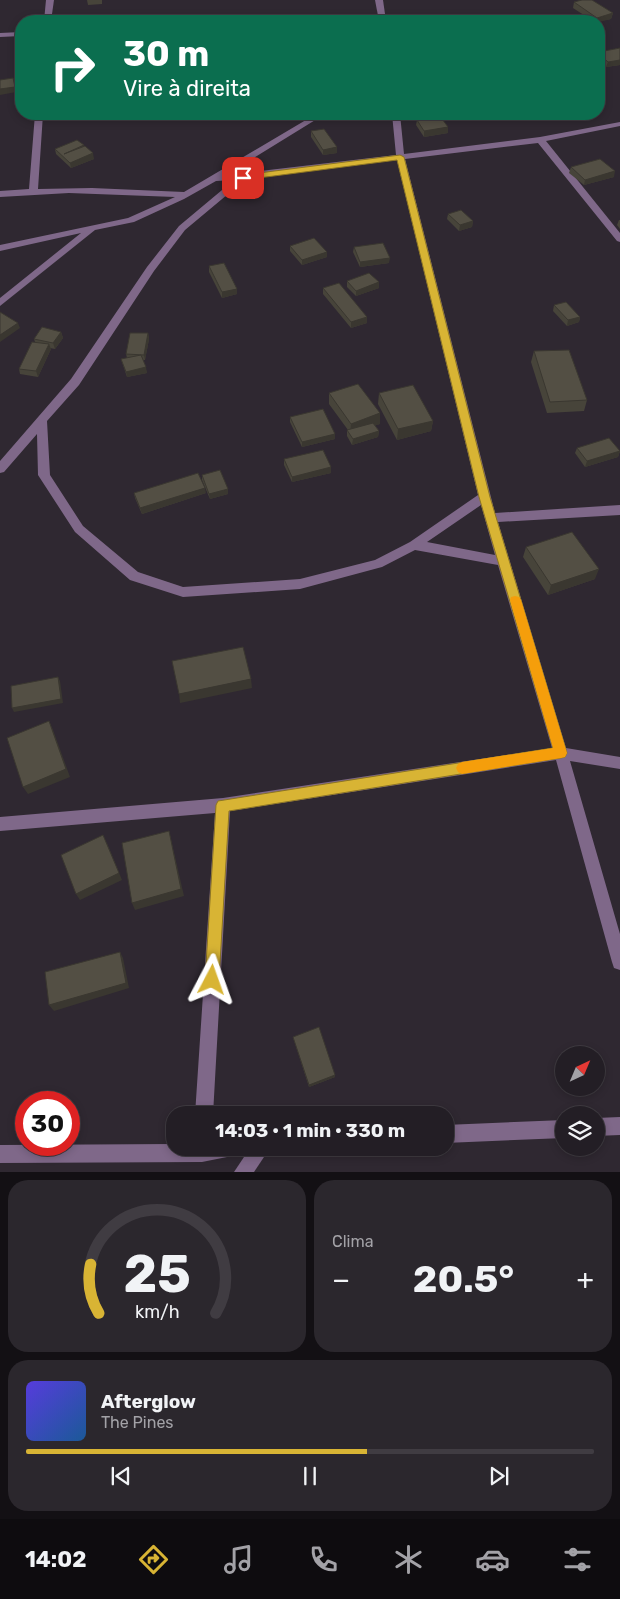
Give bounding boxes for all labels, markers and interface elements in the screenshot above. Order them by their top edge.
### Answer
text: 30 m [123,33,209,75]
icon: right [40,35,105,100]
text: Vire à direita [123,75,251,102]
pin [222,157,264,199]
icon: arrive [229,164,257,192]
position arrow [185,953,237,1005]
north arrow [555,1046,605,1096]
map controls [555,1046,605,1156]
speed limit sign: 30 [15,1091,80,1156]
button: layers [555,1106,605,1156]
text: 14:03 · 1 min · 330 m [215,1119,405,1142]
text: Clima [332,1232,373,1251]
text: 25 [123,1243,191,1305]
text: 20.5° [413,1256,514,1302]
text: − [332,1263,350,1296]
text: + [577,1263,594,1296]
text: km/h [135,1301,179,1322]
text: Afterglow [101,1390,196,1413]
text: The Pines [101,1413,174,1432]
icon: previous [107,1462,135,1490]
icon: pause [296,1462,324,1490]
icon: next [485,1462,513,1490]
icon: directions [136,1542,171,1577]
icon: music [221,1542,256,1577]
icon: phone [306,1542,341,1577]
icon: climate [391,1542,426,1577]
icon: car [475,1542,510,1577]
icon: filters [560,1542,595,1577]
text: 14:02 [25,1546,87,1573]

